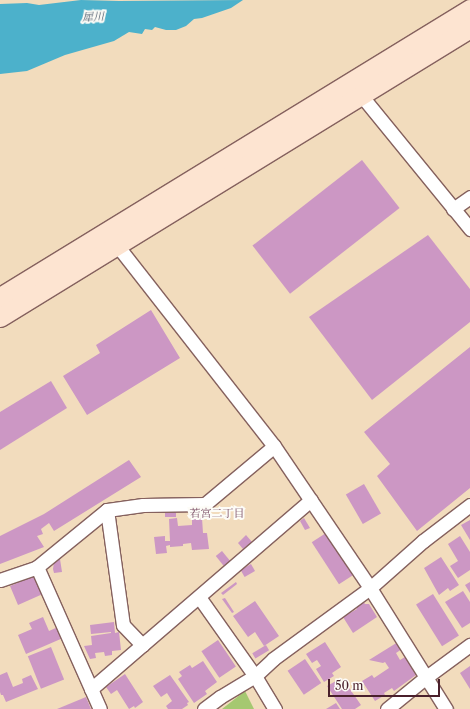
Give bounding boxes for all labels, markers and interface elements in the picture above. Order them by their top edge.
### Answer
water label: 犀川 [82,10,104,24]
district label: 若宮二丁目 [190,506,244,520]
scale bar [330,671,442,697]
text: 50 m [335,678,364,693]

